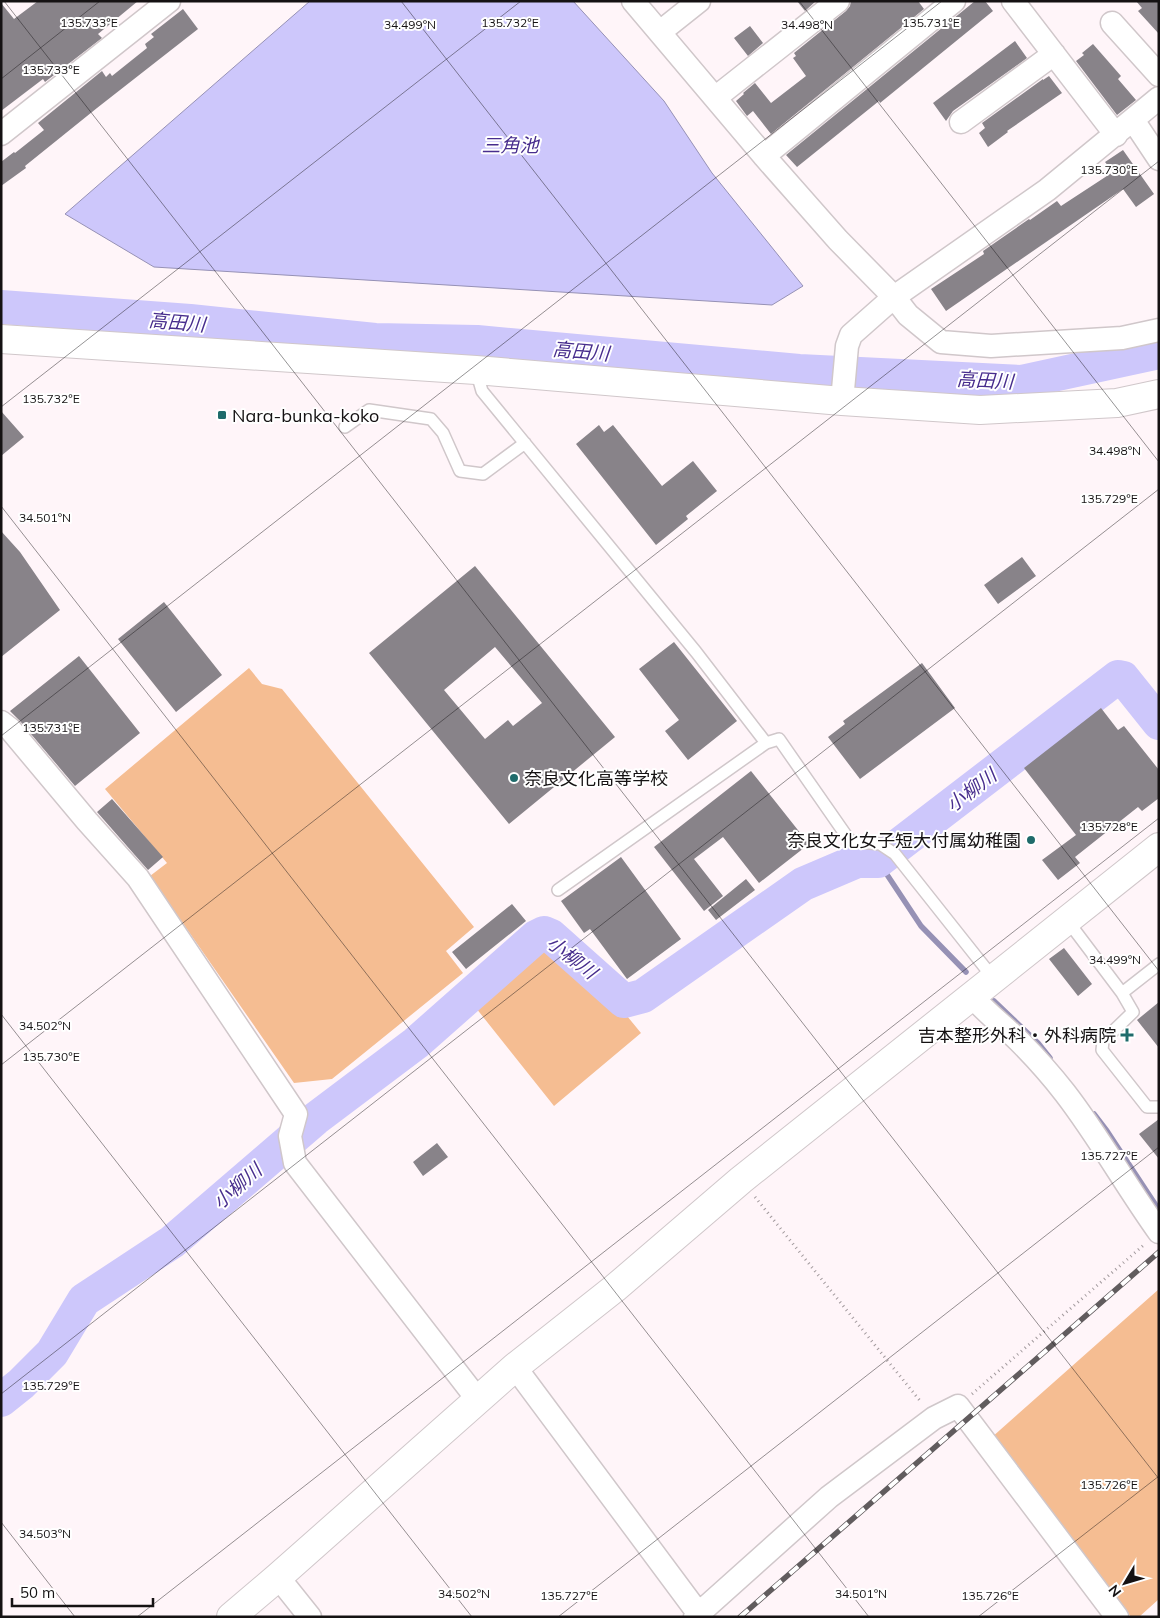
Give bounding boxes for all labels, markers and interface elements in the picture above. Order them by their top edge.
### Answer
text: 135.733°E [60,15,118,30]
text: 135.732°E [481,15,539,30]
text: 135.731°E [902,15,960,30]
text: 34.499°N [384,17,436,32]
text: 34.498°N [781,17,833,32]
text: 135.733°E [22,62,80,77]
water label: 三角池 [481,133,540,157]
text: 135.730°E [1080,162,1138,177]
water label: 高田川 [148,308,208,337]
water label: 高田川 [552,337,612,366]
water label: 高田川 [956,367,1016,394]
text: 135.732°E [22,391,80,406]
place label: Nara-bunka-koko [232,404,379,427]
marker: Nara-bunka-koko [216,409,228,421]
text: 34.498°N [1089,443,1141,458]
text: 135.729°E [1080,491,1138,506]
text: 34.501°N [19,510,71,525]
text: 135.731°E [22,720,80,735]
water label: 小柳川 [941,762,1003,817]
place label: 奈良文化高等学校 [524,767,668,790]
marker: 奈良文化高等学校 [508,772,520,784]
text: 135.728°E [1080,819,1138,834]
place label: 奈良文化女子短大付属幼稚園 [787,829,1021,852]
marker: 奈良文化女子短大付属幼稚園 [1025,834,1037,846]
water label: 小柳川 [542,930,603,985]
text: 34.499°N [1089,952,1141,967]
text: 34.502°N [19,1018,71,1033]
place label: 吉本整形外科・外科病院 [918,1024,1116,1047]
marker: 吉本整形外科・外科病院 [1120,1028,1134,1042]
text: 135.730°E [22,1049,80,1064]
text: 135.727°E [1080,1148,1138,1163]
water label: 小柳川 [208,1157,268,1214]
text: 135.729°E [22,1378,80,1393]
text: 135.726°E [1080,1477,1138,1492]
text: 34.503°N [19,1526,71,1541]
north arrow [1100,1558,1150,1608]
scale bar [12,1576,154,1608]
text: N [1104,1581,1125,1601]
text: 50 m [20,1583,55,1602]
text: 34.502°N [438,1586,490,1601]
text: 34.501°N [835,1586,887,1601]
text: 135.727°E [540,1588,598,1603]
text: 135.726°E [961,1588,1019,1603]

